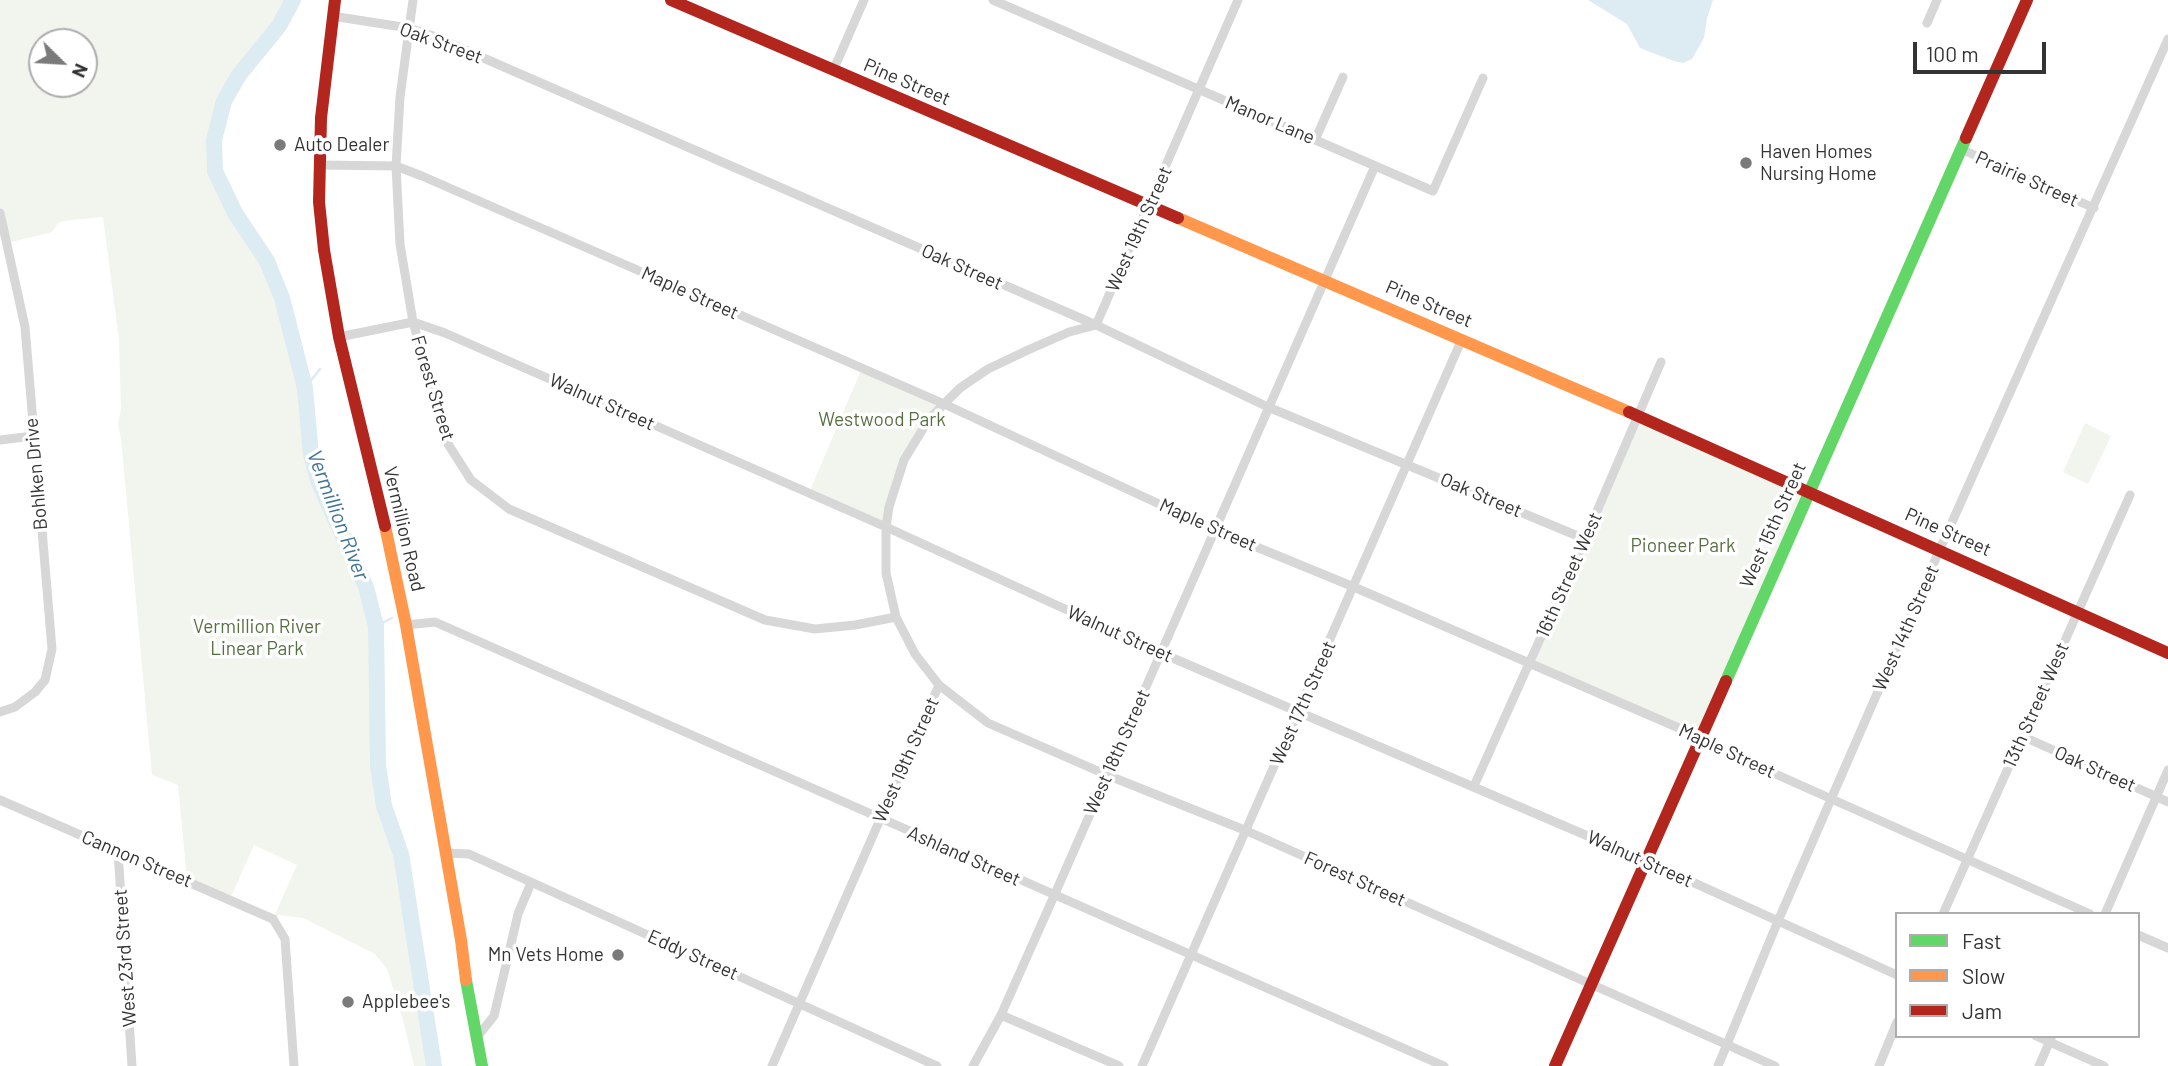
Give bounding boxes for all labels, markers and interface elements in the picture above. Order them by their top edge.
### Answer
street label: Oak Street [396,17,486,69]
north arrow [28,28,98,98]
scale bar [1916,28,2049,72]
text: 100 m [1926,41,1979,66]
street label: Pine Street [860,54,954,110]
text: N [68,60,94,81]
street label: Manor Lane [1222,91,1318,149]
place label: Auto Dealer [294,134,389,156]
marker: Auto Dealer [272,137,288,153]
place label: Haven Homes Nursing Home [1760,141,1877,185]
street label: Prairie Street [1972,146,2082,212]
marker: Haven Homes Nursing Home [1738,155,1754,171]
street label: West 19th Street [1101,163,1177,295]
street label: Oak Street [918,239,1006,295]
street label: Maple Street [638,261,742,325]
street label: Pine Street [1382,276,1476,332]
street label: Forest Street [406,333,460,443]
street label: Walnut Street [546,369,658,435]
park label: Westwood Park [818,409,946,431]
street label: Bohlken Drive [20,417,52,531]
water label: Vermillion River [302,446,374,584]
street label: West 15th Street [1735,459,1811,591]
street label: Vermillion Road [379,464,429,594]
street label: Oak Street [1437,468,1525,522]
street label: Maple Street [1156,493,1260,557]
street label: Pine Street [1901,503,1995,561]
street label: 16th Street West [1531,509,1607,641]
park label: Pioneer Park [1631,535,1735,557]
street label: West 14th Street [1868,561,1944,695]
street label: Walnut Street [1064,601,1176,667]
park label: Vermillion River Linear Park [193,616,321,660]
street label: West 17th Street [1265,637,1341,769]
street label: 13th Street West [1998,639,2074,771]
street label: West 18th Street [1079,686,1155,818]
street label: West 19th Street [868,694,944,826]
street label: Maple Street [1675,719,1779,783]
street label: Oak Street [2051,741,2139,797]
street label: Ashland Street [904,821,1024,891]
street label: Cannon Street [78,826,196,892]
street label: Walnut Street [1584,826,1696,892]
street label: Forest Street [1301,846,1409,912]
street label: West 23rd Street [109,888,141,1028]
legend [1895,912,2140,1038]
street label: Eddy Street [644,925,742,985]
text: Fast [1962,928,2002,953]
place label: Mn Vets Home [488,944,604,966]
marker: Mn Vets Home [610,947,626,963]
text: Slow [1962,963,2005,988]
place label: Applebee's [362,991,450,1013]
marker: Applebee's [340,994,356,1010]
text: Jam [1962,998,2002,1023]

